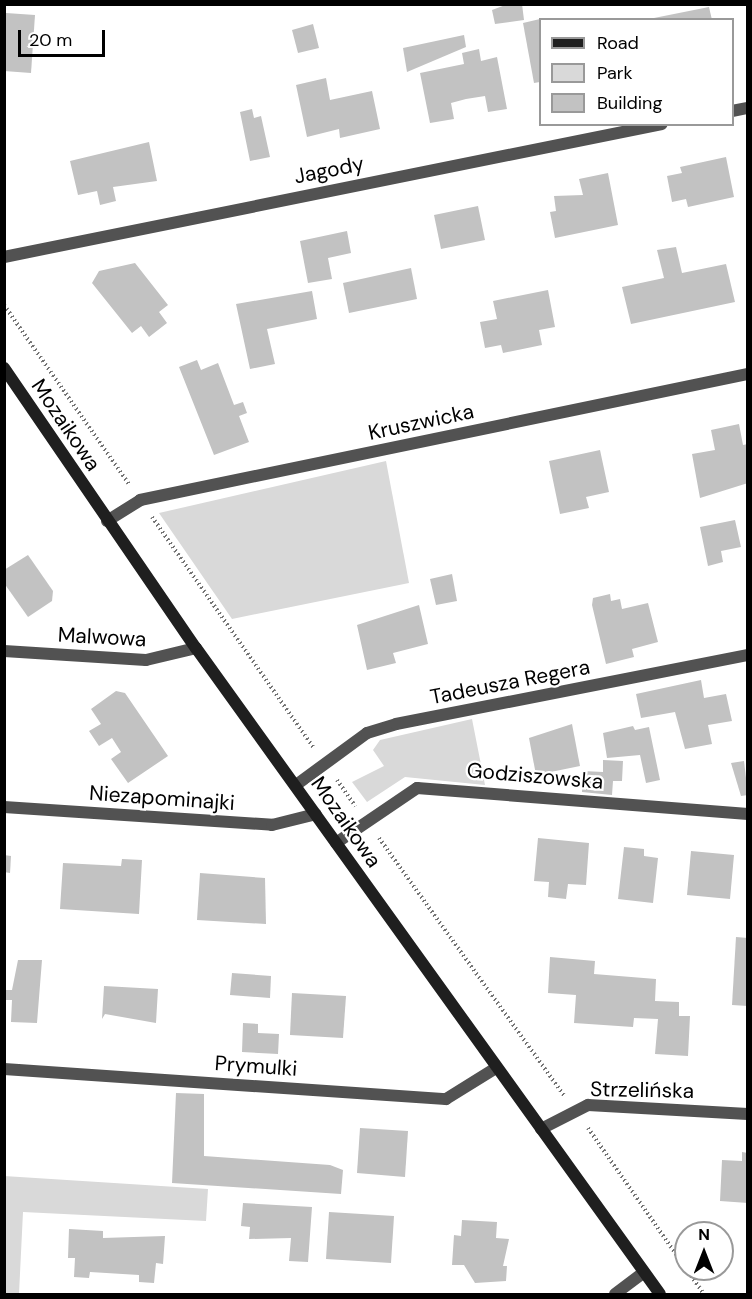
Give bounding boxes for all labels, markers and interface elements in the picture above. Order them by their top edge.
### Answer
scale bar [21,18,108,56]
legend [539,18,734,126]
text: 20 m [29,28,72,52]
text: Road [597,31,639,55]
text: Park [597,61,633,85]
text: Building [597,91,662,115]
street label: Jagody [292,151,366,189]
street label: Mozaikowa [26,374,106,476]
street label: Kruszwicka [366,399,476,445]
street label: Malwowa [57,622,147,652]
street label: Tadeusza Regera [428,654,592,710]
street label: Godziszowska [466,757,604,795]
street label: Mozaikowa [306,772,386,872]
street label: Niezapominajki [88,780,236,816]
street label: Prymulki [214,1051,298,1081]
street label: Strzelińska [590,1076,694,1104]
north arrow [674,1221,734,1281]
text: N [698,1224,710,1245]

